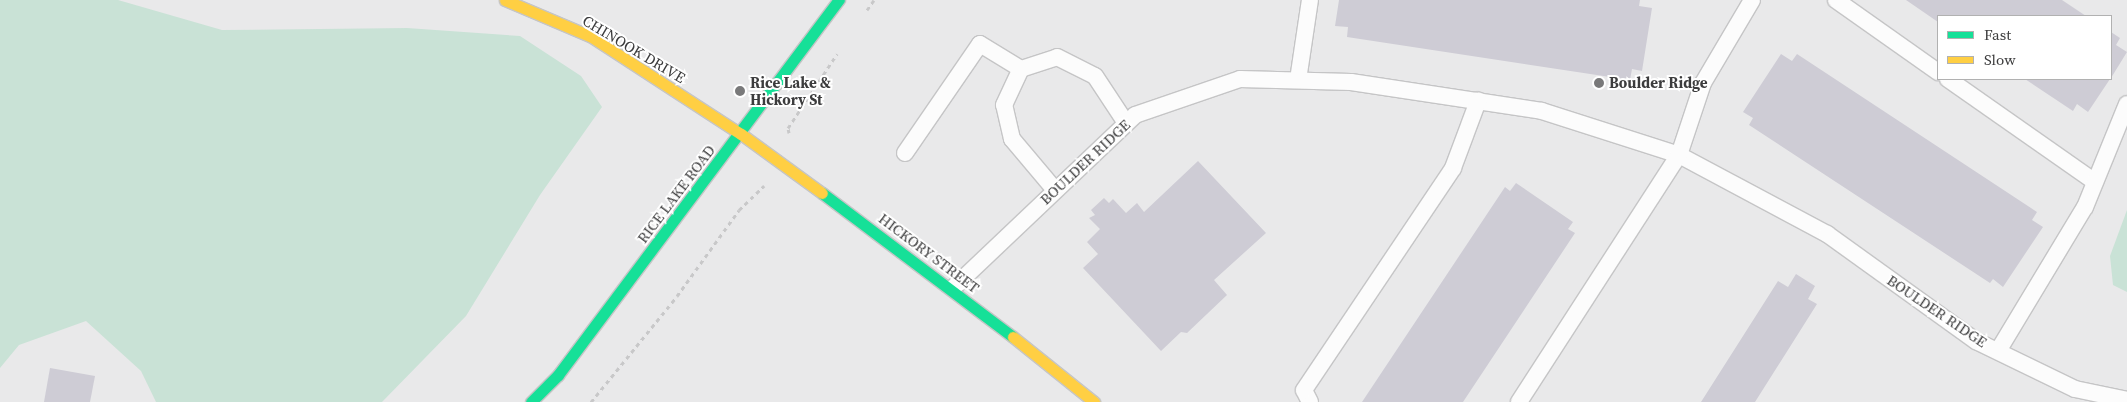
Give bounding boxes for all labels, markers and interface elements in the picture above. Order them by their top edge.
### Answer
street label: CHINOOK DRIVE [579,11,689,87]
legend [1937,15,2112,80]
text: Fast [1984,24,2011,45]
text: Slow [1984,49,2016,70]
place label: Rice Lake & Hickory St [750,73,831,108]
place label: Boulder Ridge [1609,74,1708,92]
marker: Boulder Ridge [1593,77,1605,89]
marker: Rice Lake & Hickory St [734,85,746,97]
street label: BOULDER RIDGE [1036,116,1134,208]
street label: RICE LAKE ROAD [633,141,719,247]
street label: HICKORY STREET [875,209,983,297]
street label: BOULDER RIDGE [1884,271,1990,351]

